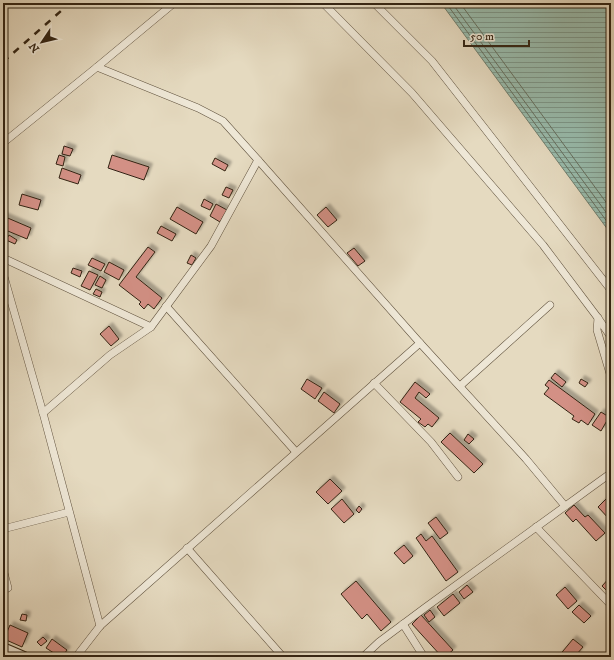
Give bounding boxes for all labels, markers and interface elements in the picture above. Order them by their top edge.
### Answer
north arrow [22,22,62,62]
scale bar [464,22,529,48]
text: 50 m [470,29,494,44]
text: N [26,39,43,55]

